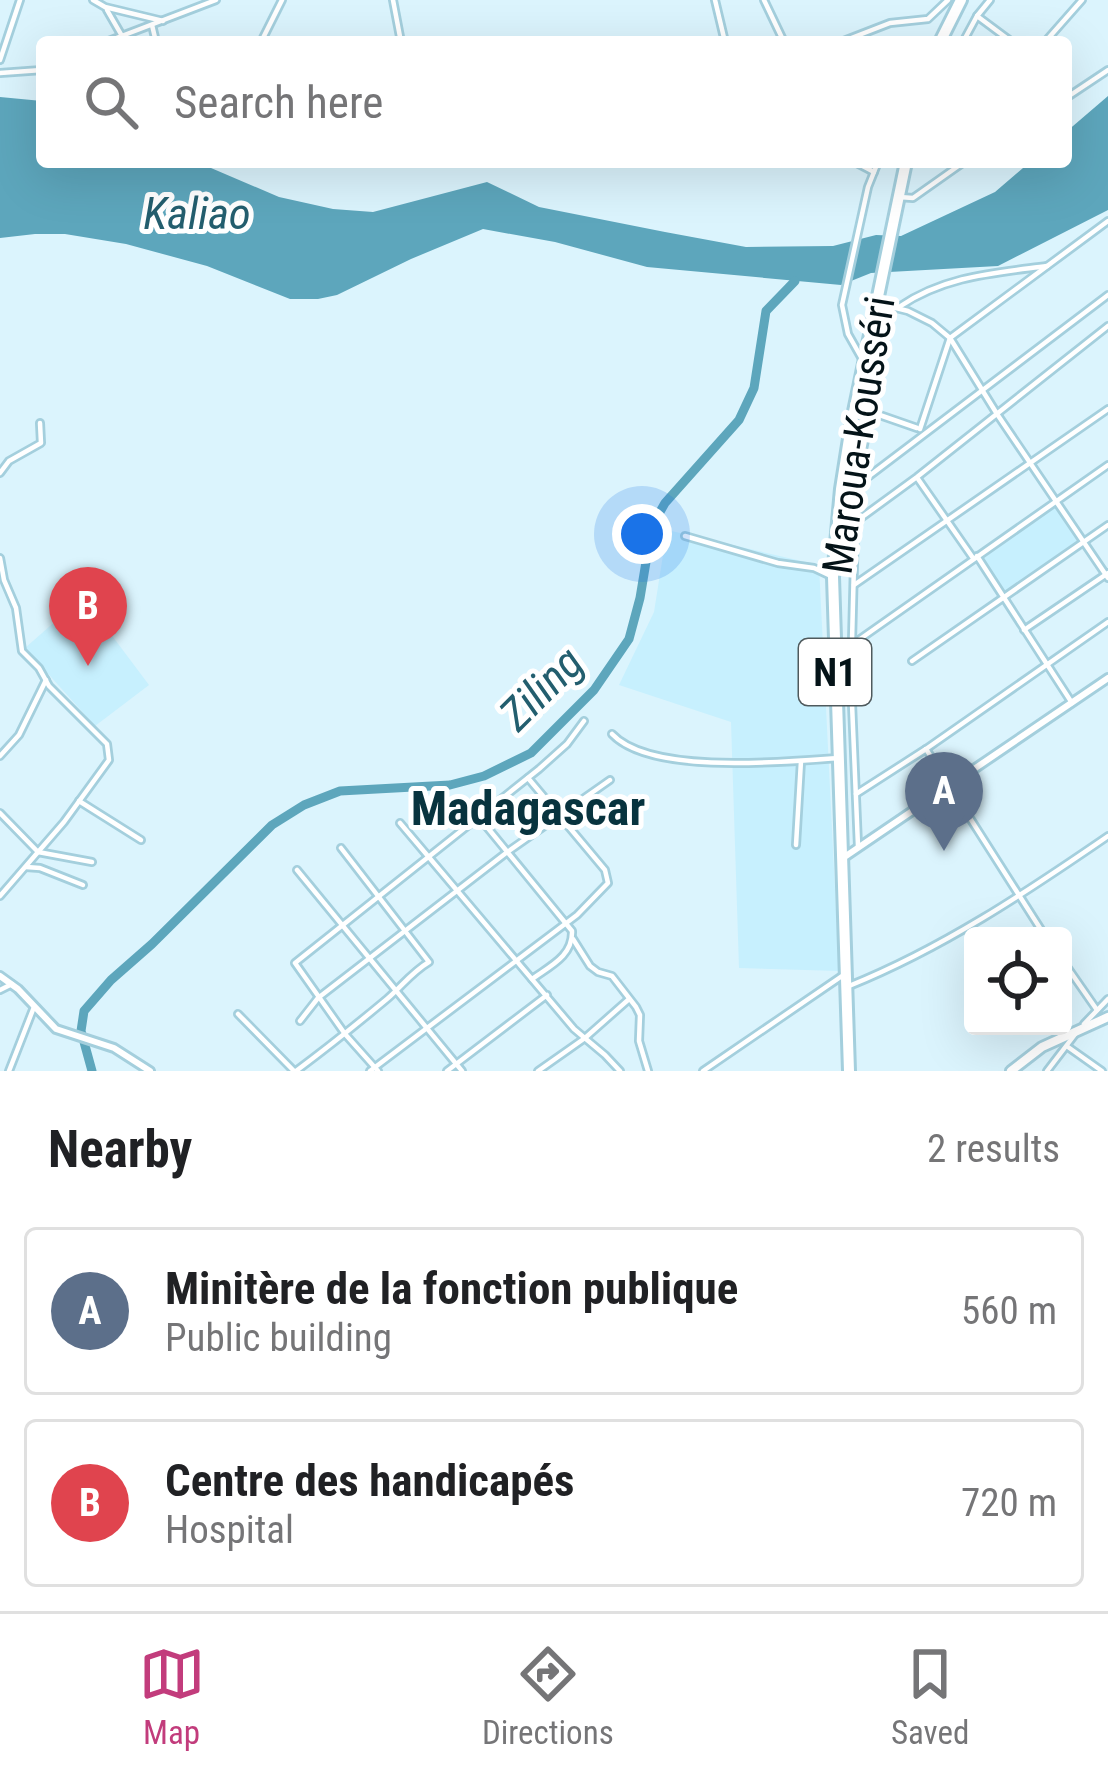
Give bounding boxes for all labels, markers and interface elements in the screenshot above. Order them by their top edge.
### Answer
search box [36,36,1072,168]
icon: search [78,69,144,135]
text: Search here [174,76,383,129]
water label: Kaliao [143,187,251,240]
street label: Maroua-Kousséri [812,293,905,577]
your location [612,504,672,564]
pin: B [49,567,127,666]
water label: Ziling [488,636,594,742]
road number: N1 [799,639,871,705]
pin: A [905,752,983,851]
district label: Madagascar [411,780,645,837]
map controls [964,927,1072,1035]
button: locate [964,927,1072,1035]
text: Nearby [48,1120,192,1179]
text: 2 results [927,1126,1060,1172]
text: Minitère de la fonction publique [165,1262,738,1315]
text: A [78,1288,102,1334]
text: 560 m [961,1288,1057,1334]
text: Public building [165,1315,392,1361]
text: Centre des handicapés [165,1454,574,1507]
text: B [79,1480,101,1526]
text: 720 m [961,1480,1057,1526]
text: Hospital [165,1507,294,1553]
tab: Map [139,1641,205,1752]
tab: Directions [482,1641,614,1752]
tab: Saved [891,1641,969,1752]

